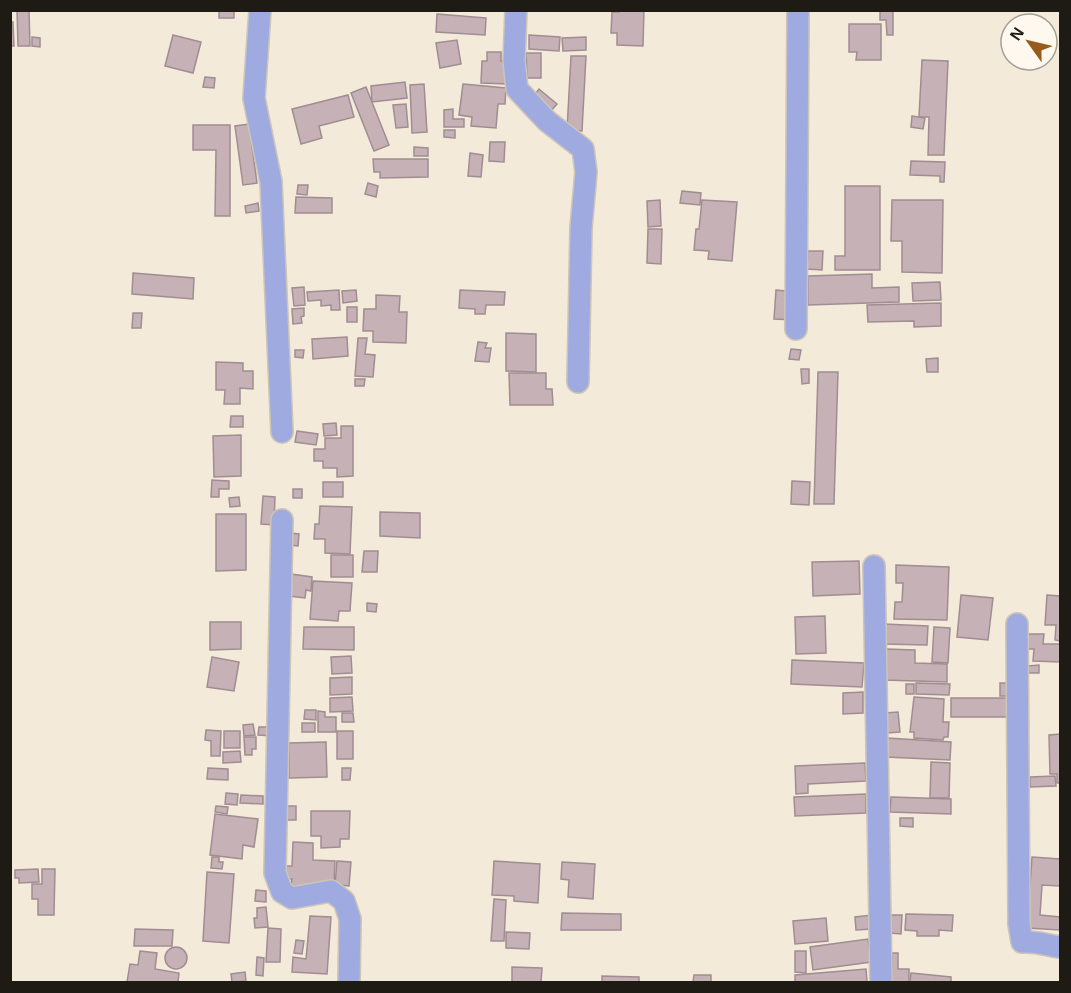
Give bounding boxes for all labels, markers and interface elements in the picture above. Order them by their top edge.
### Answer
north arrow [999,12,1059,72]
text: N [1007,24,1027,43]

